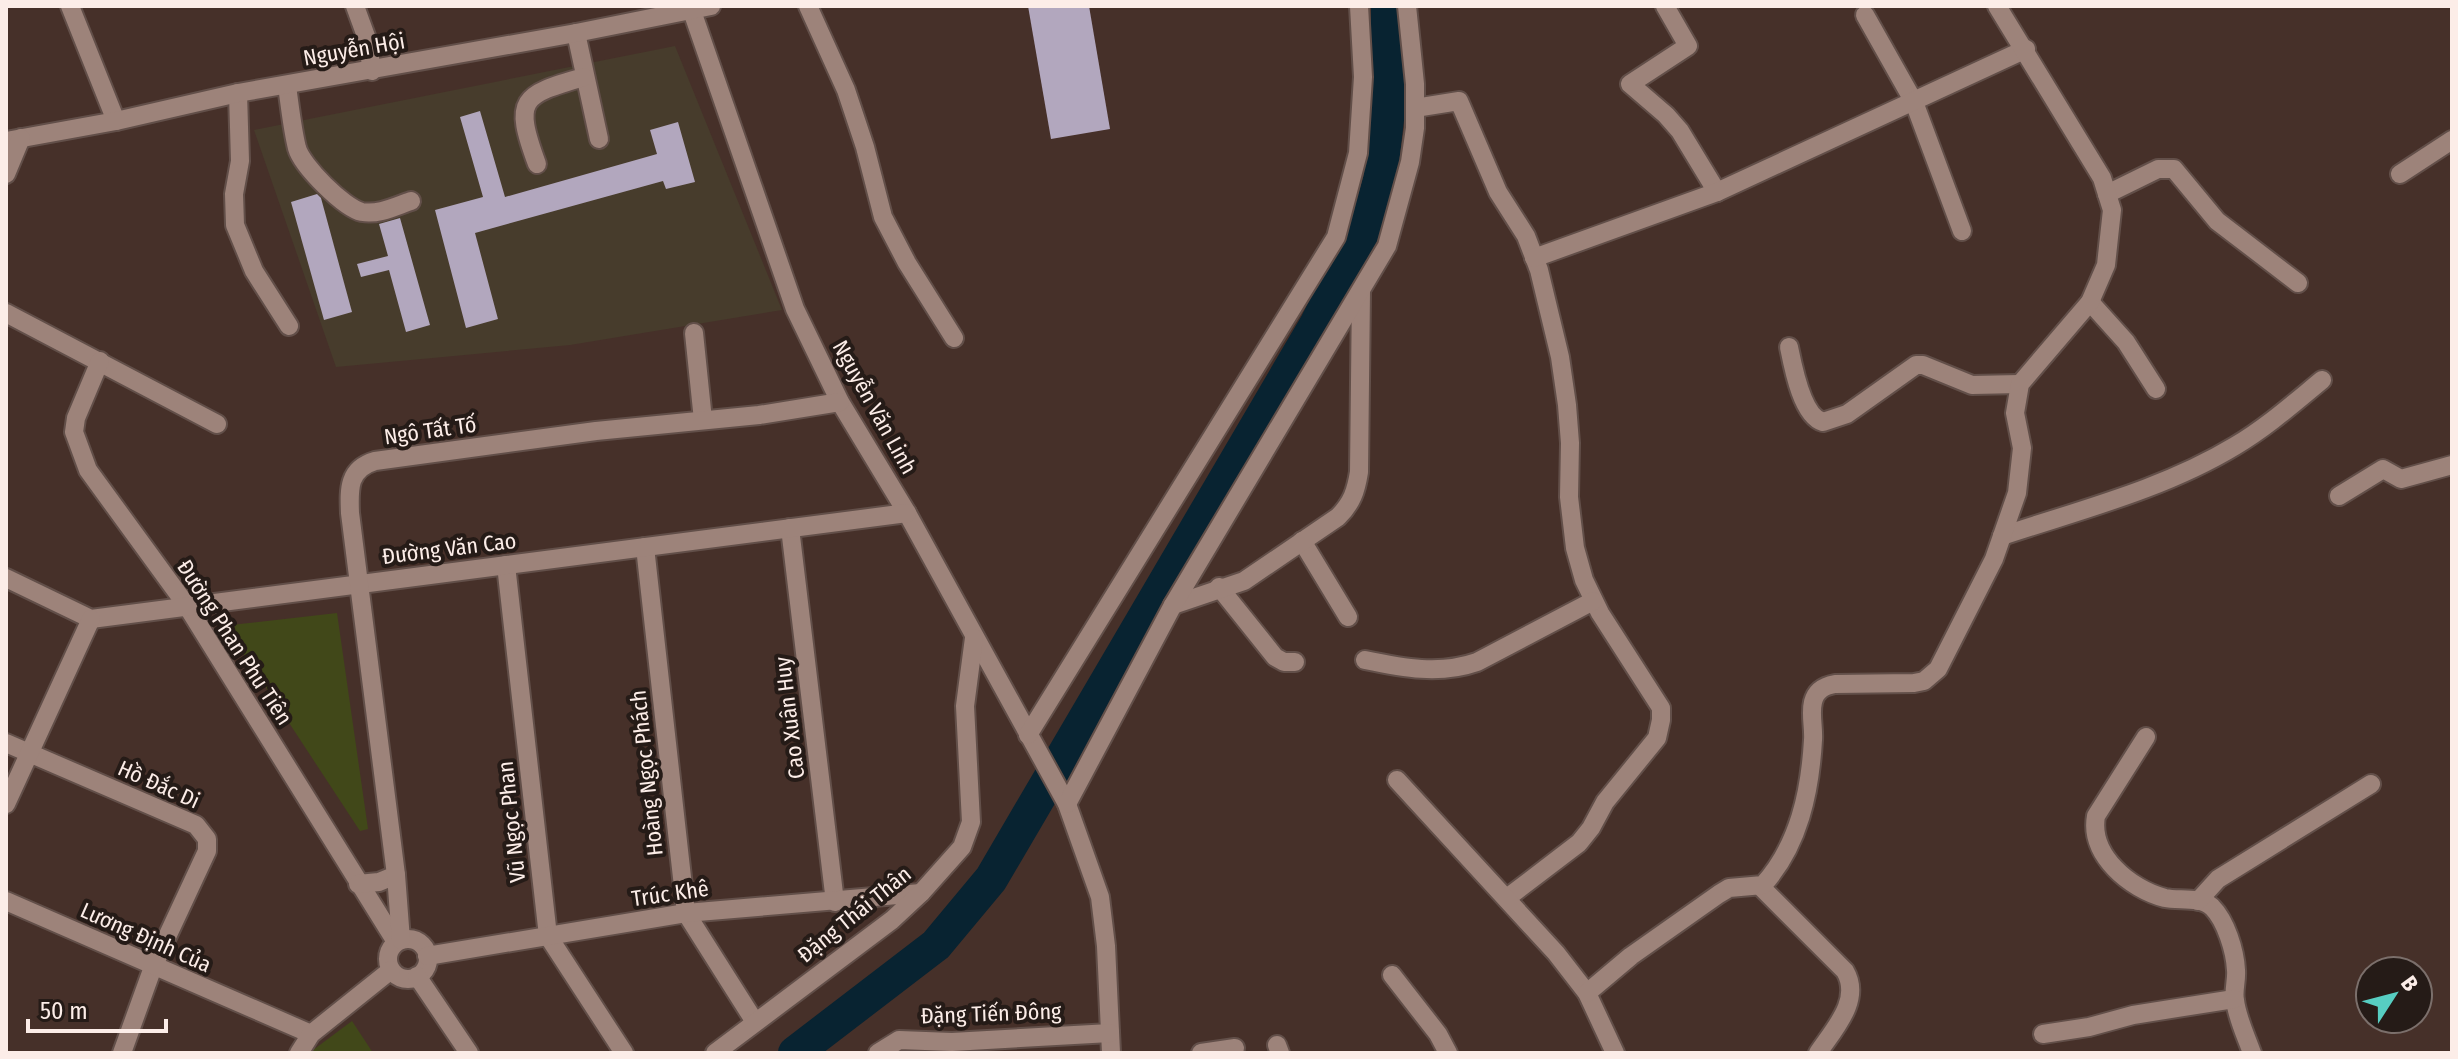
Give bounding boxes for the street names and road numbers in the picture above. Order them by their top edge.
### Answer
street label: Nguyễn Hội [301,27,407,72]
street label: Nguyễn Văn Linh [827,336,922,479]
street label: Ngô Tất Tố [382,411,478,450]
street label: Đường Văn Cao [380,527,518,570]
street label: Đường Phan Phu Tiên [171,555,298,730]
street label: Cao Xuân Huy [769,655,810,780]
street label: Hoàng Ngọc Phách [624,689,669,857]
street label: Hồ Đắc Di [114,755,204,814]
street label: Vũ Ngọc Phan [492,760,531,884]
street label: Đặng Thái Thân [792,860,916,968]
street label: Trúc Khê [630,875,710,912]
street label: Lương Định Của [76,897,215,978]
street label: Đặng Tiến Đông [920,998,1062,1029]

